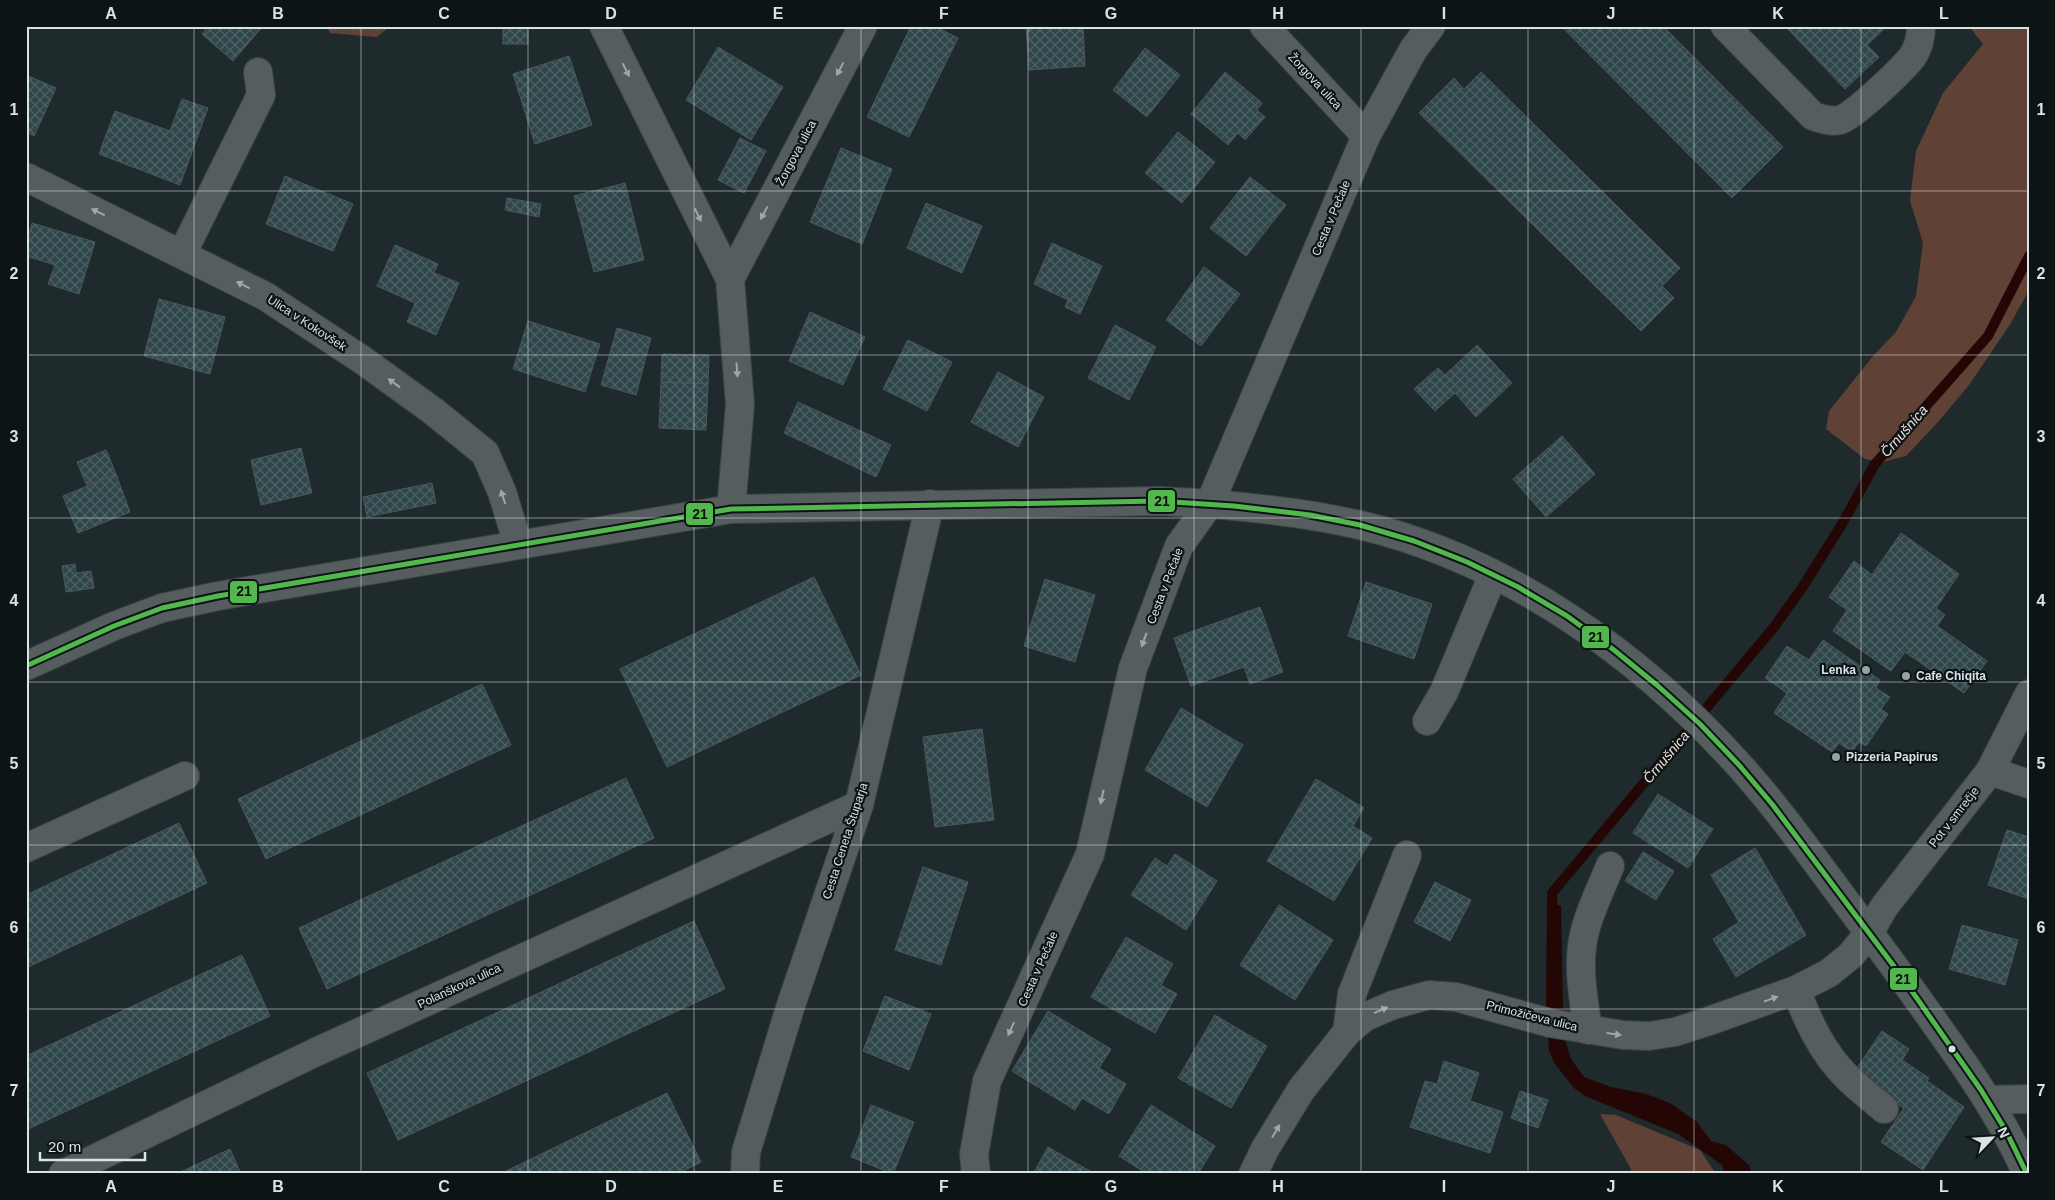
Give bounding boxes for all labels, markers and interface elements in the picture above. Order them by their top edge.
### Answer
text: A [105,5,117,22]
text: B [272,5,284,22]
text: C [438,5,450,22]
text: D [605,5,617,22]
text: E [773,5,784,22]
text: F [939,5,949,22]
text: G [1105,5,1117,22]
text: H [1272,5,1284,22]
text: I [1442,5,1446,22]
text: J [1607,5,1615,22]
text: K [1772,5,1784,22]
text: L [1939,5,1949,22]
street label: Žorgova ulica [1285,49,1346,112]
one-way arrow [836,62,844,77]
one-way arrow [622,63,630,77]
text: 1 [10,101,19,118]
text: 1 [2037,101,2046,118]
street label: Žorgova ulica [772,117,819,188]
street label: Cesta v Pečale [1309,178,1353,258]
one-way arrow [760,206,768,220]
one-way arrow [91,208,105,216]
one-way arrow [695,208,703,222]
text: 2 [10,265,19,282]
text: 2 [2037,265,2046,282]
one-way arrow [236,281,251,289]
street label: Ulica v Kokovšek [265,292,350,354]
one-way arrow [733,363,741,379]
one-way arrow [387,378,401,388]
water label: Črnušnica [1877,402,1931,460]
text: 3 [10,428,19,445]
text: 3 [2037,428,2046,445]
line badge: 21 [1147,489,1176,513]
one-way arrow [499,490,507,505]
text: 21 [1154,493,1170,509]
line badge: 21 [685,502,714,526]
text: 21 [692,506,708,522]
street label: Cesta v Pečale [1144,546,1186,626]
line badge: 21 [229,580,258,604]
text: 21 [236,583,252,599]
text: 4 [10,592,19,609]
text: 4 [2037,592,2046,609]
line badge: 21 [1581,625,1610,649]
text: 21 [1588,629,1604,645]
one-way arrow [1140,633,1147,648]
place label: Lenka [1821,663,1856,677]
marker: Lenka [1860,664,1872,676]
place label: Cafe Chiqita [1916,669,1986,683]
marker: Cafe Chiqita [1900,670,1912,682]
water label: Črnušnica [1640,728,1693,786]
place label: Pizzeria Papirus [1846,750,1938,764]
marker: Pizzeria Papirus [1830,751,1842,763]
text: 5 [10,755,19,772]
text: 5 [2037,755,2046,772]
street label: Cesta Ceneta Štuparja [819,780,871,901]
street label: Pot v smrečje [1926,784,1982,850]
one-way arrow [1098,790,1106,806]
text: 6 [10,919,19,936]
text: 6 [2037,919,2046,936]
street label: Cesta v Pečale [1015,929,1061,1009]
street label: Polanškova ulica [415,960,503,1011]
line badge: 21 [1889,967,1918,991]
text: 21 [1895,971,1911,987]
one-way arrow [1763,995,1778,1002]
street label: Primožičeva ulica [1485,998,1579,1034]
one-way arrow [1374,1006,1388,1014]
one-way arrow [1006,1022,1014,1036]
one-way arrow [1606,1030,1622,1038]
unlabelled marker [1947,1044,1957,1054]
text: 7 [10,1082,19,1099]
text: 7 [2037,1082,2046,1099]
north arrow [1968,1112,2018,1162]
one-way arrow [1271,1124,1280,1137]
text: N [1994,1125,2013,1140]
scale bar [40,1130,145,1162]
text: 20 m [48,1138,81,1155]
text: A [105,1178,117,1195]
text: B [272,1178,284,1195]
text: C [438,1178,450,1195]
text: D [605,1178,617,1195]
text: E [773,1178,784,1195]
text: F [939,1178,949,1195]
text: G [1105,1178,1117,1195]
text: H [1272,1178,1284,1195]
text: I [1442,1178,1446,1195]
text: J [1607,1178,1615,1195]
text: K [1772,1178,1784,1195]
text: L [1939,1178,1949,1195]

